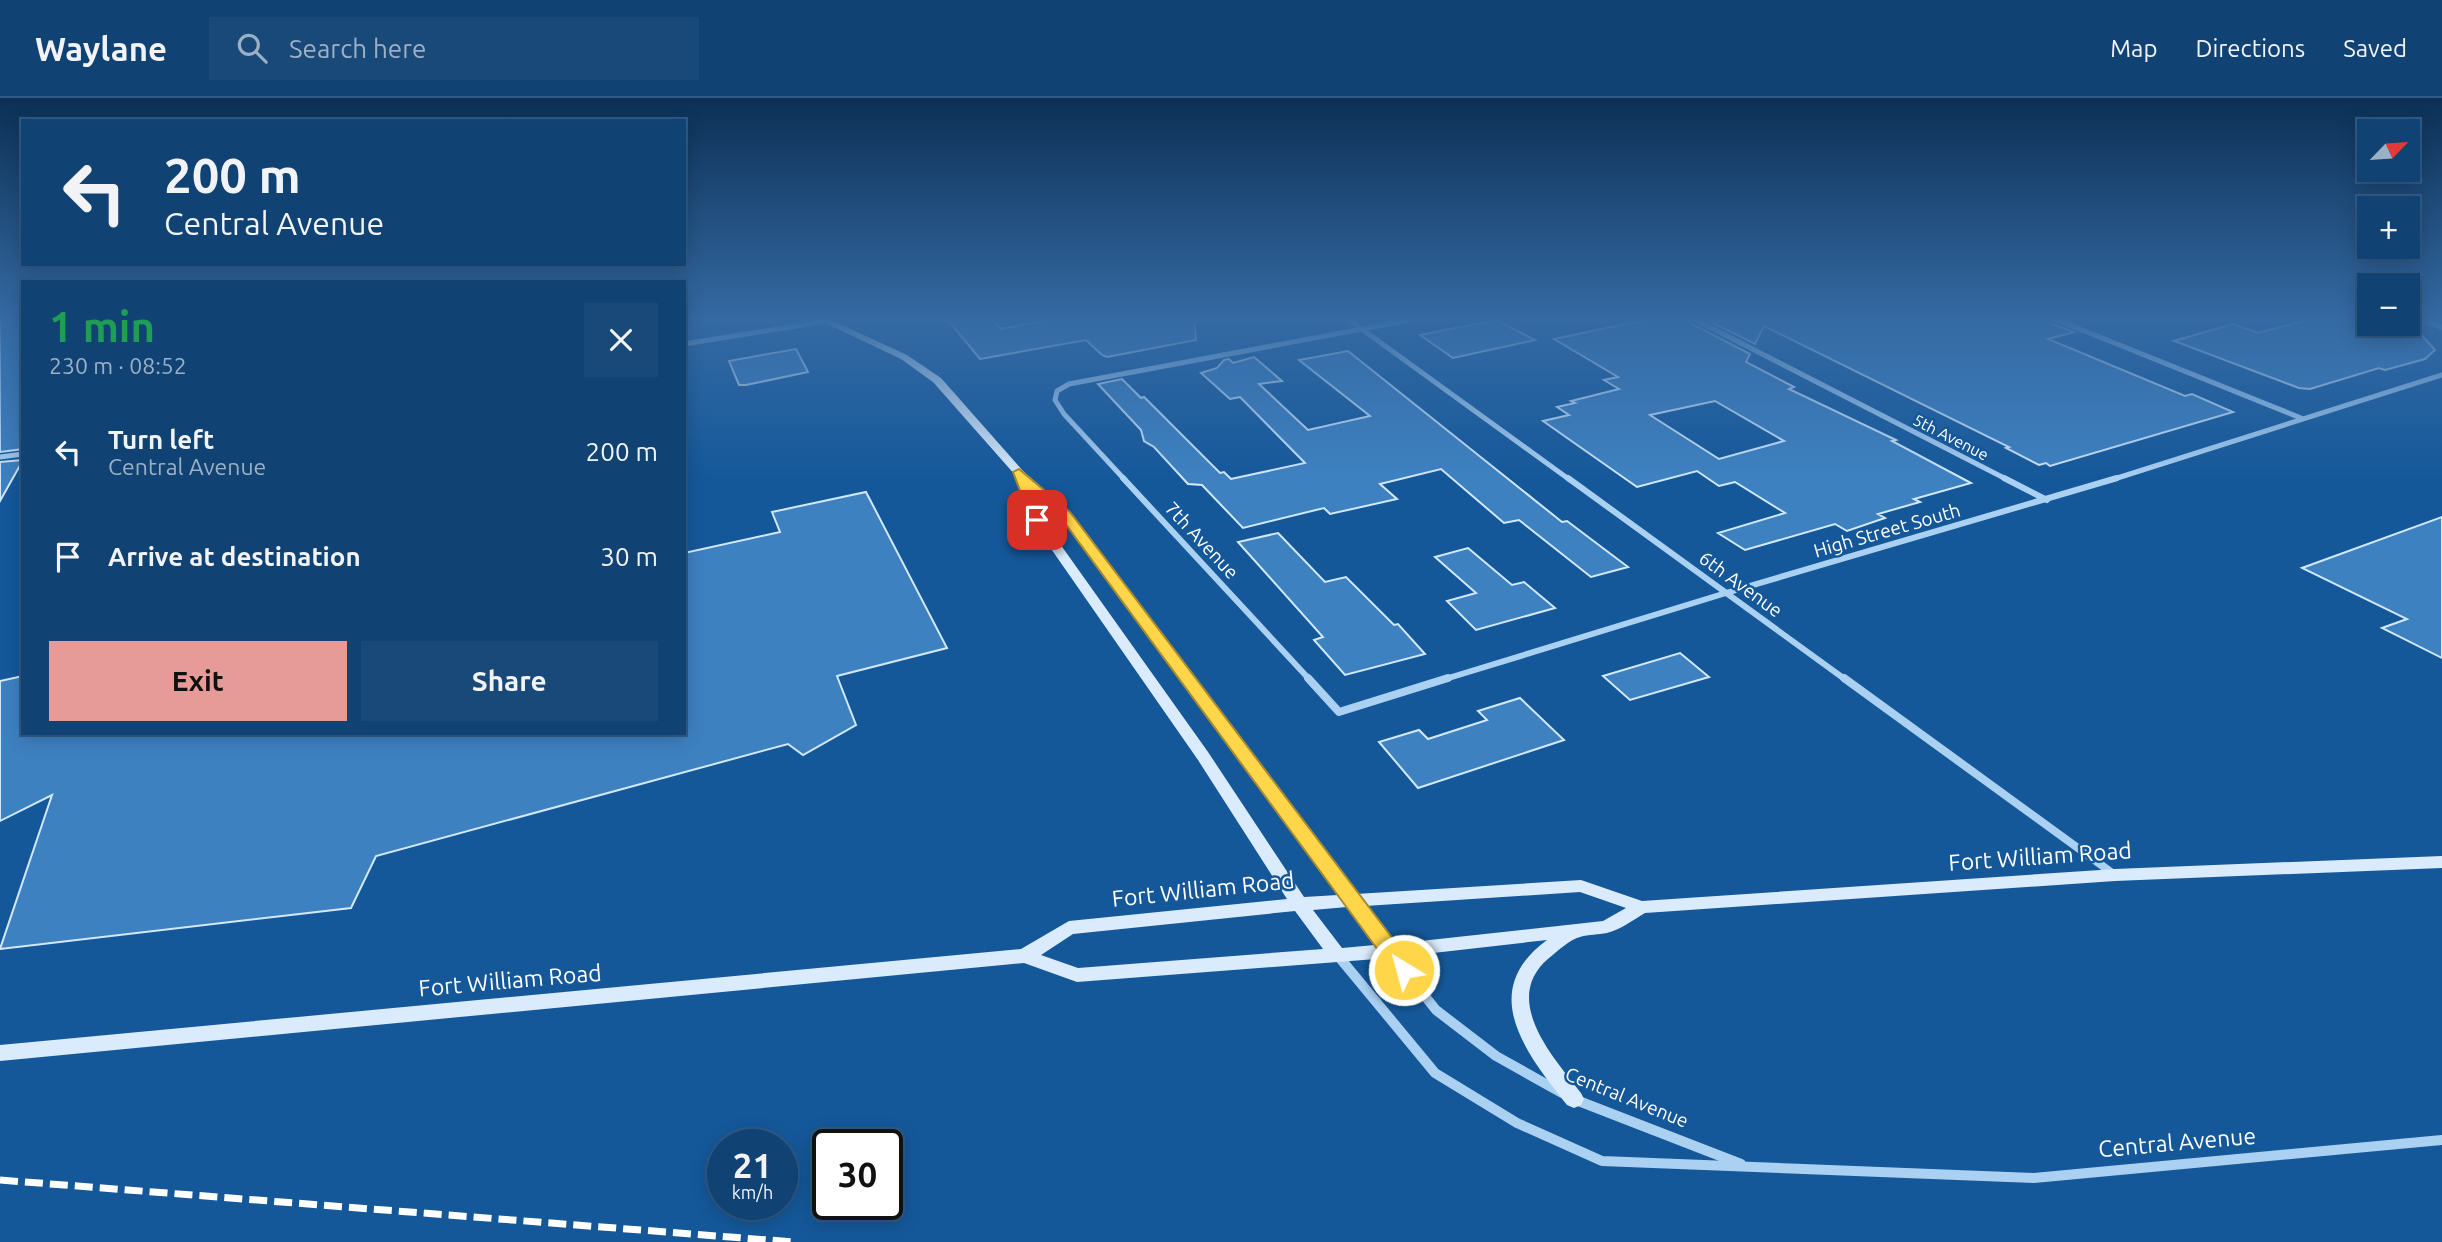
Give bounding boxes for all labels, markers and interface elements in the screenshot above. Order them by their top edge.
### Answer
search box [209,17,699,80]
icon: search [233,29,271,67]
text: Waylane [35,30,167,67]
text: Search here [289,34,426,63]
text: Map [2110,35,2157,62]
text: Directions [2195,35,2305,62]
text: Saved [2343,35,2407,62]
north arrow [2357,119,2420,182]
map controls [2357,119,2420,336]
icon: left [49,147,140,238]
text: 200 m [164,147,301,202]
button: + [2357,196,2420,259]
text: Central Avenue [164,205,384,241]
button: − [2357,273,2420,336]
text: 1 min [49,303,155,350]
button: close [584,303,658,377]
text: 230 m · 08:52 [49,353,187,378]
street label: 5th Avenue [1910,410,1992,464]
text: Turn left [108,425,214,454]
icon: left [49,433,87,471]
text: 200 m [586,437,658,466]
text: Central Avenue [108,454,266,479]
pin [1007,490,1067,550]
street label: 7th Avenue [1161,497,1243,583]
street label: High Street South [1811,499,1963,561]
icon: arrive [1018,501,1056,539]
icon: arrive [49,538,87,576]
text: Arrive at destination [108,542,361,571]
text: 30 m [600,542,658,571]
street label: 6th Avenue [1695,546,1787,622]
button: Exit [49,641,347,721]
button: Share [361,641,658,721]
street label: Fort William Road [1948,837,2132,875]
street label: Fort William Road [1110,867,1296,911]
position arrow [1367,933,1441,1007]
street label: Fort William Road [418,960,602,1000]
street label: Central Avenue [1562,1062,1692,1132]
street label: Central Avenue [2097,1123,2257,1161]
speed limit sign: 30 [812,1129,903,1220]
text: 21 [733,1145,772,1185]
text: km/h [732,1182,773,1202]

